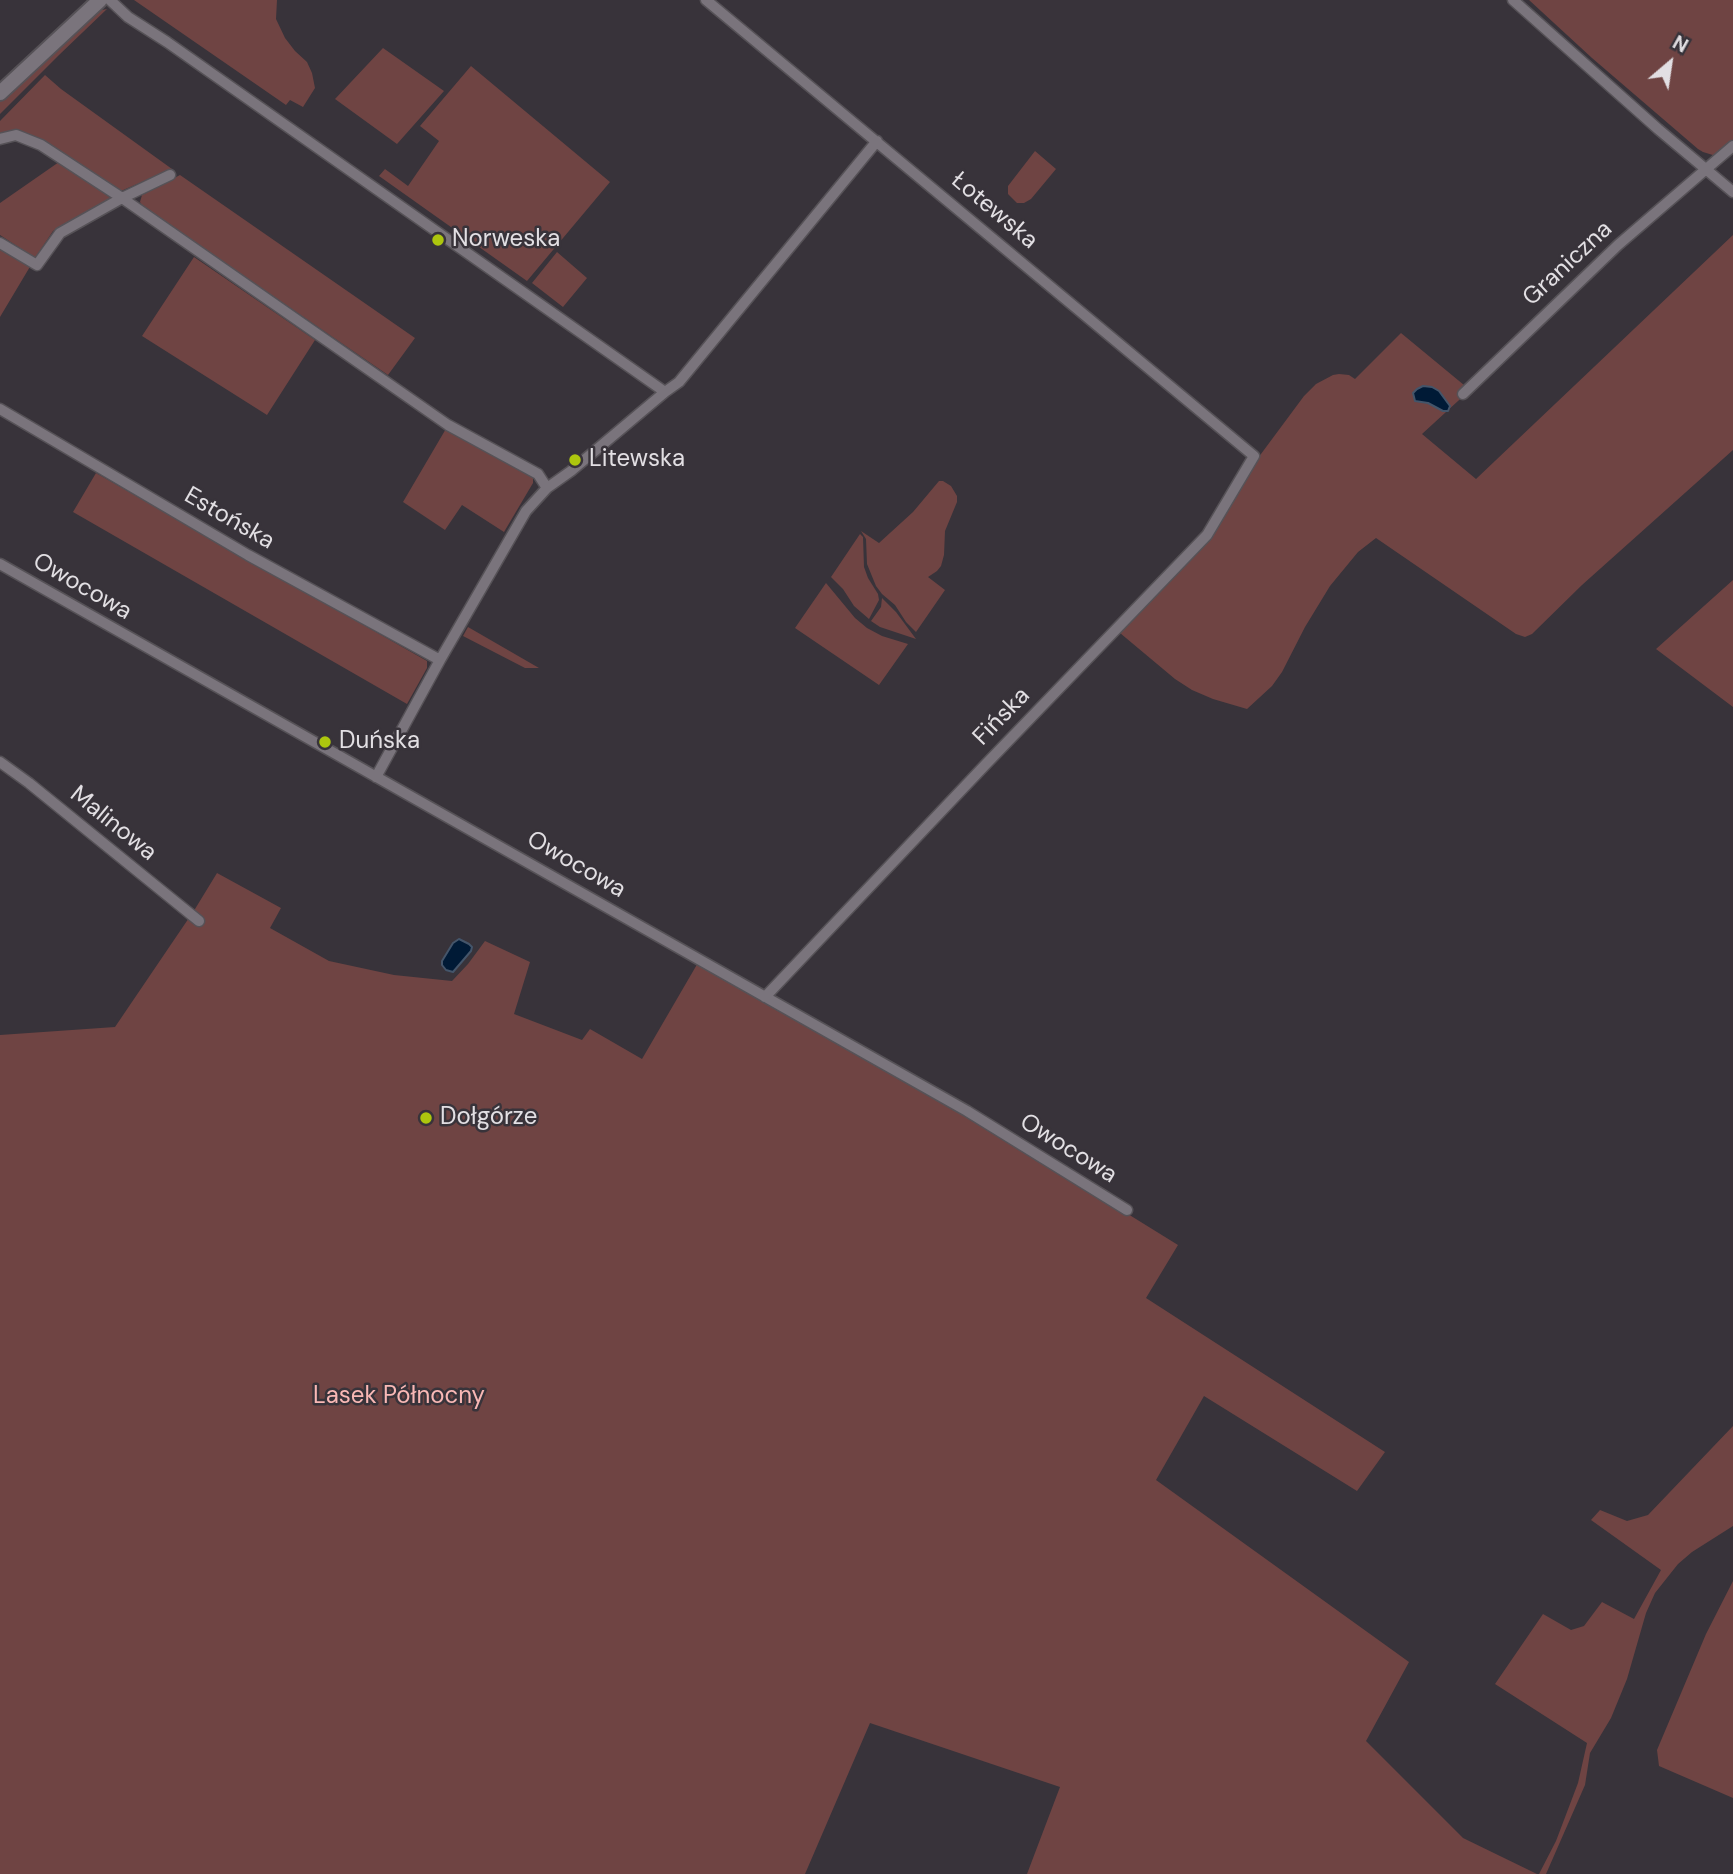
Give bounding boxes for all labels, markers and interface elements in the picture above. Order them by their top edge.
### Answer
north arrow [1635,28,1705,98]
text: N [1668,30,1693,58]
street label: Łotewska [945,166,1043,256]
street label: Graniczna [1518,216,1618,312]
place label: Norweska [452,226,560,254]
marker: Norweska [430,232,446,248]
place label: Litewska [589,446,685,474]
marker: Litewska [567,452,583,468]
street label: Estońska [179,482,279,556]
street label: Owocowa [28,547,136,627]
street label: Fińska [968,682,1036,752]
place label: Duńska [339,728,420,756]
marker: Duńska [317,734,333,750]
street label: Malinowa [64,780,162,868]
street label: Owocowa [522,825,630,905]
place label: Dołgórze [440,1104,537,1132]
street label: Owocowa [1014,1108,1122,1190]
marker: Dołgórze [418,1110,434,1126]
park label: Lasek Północny [313,1383,485,1411]

